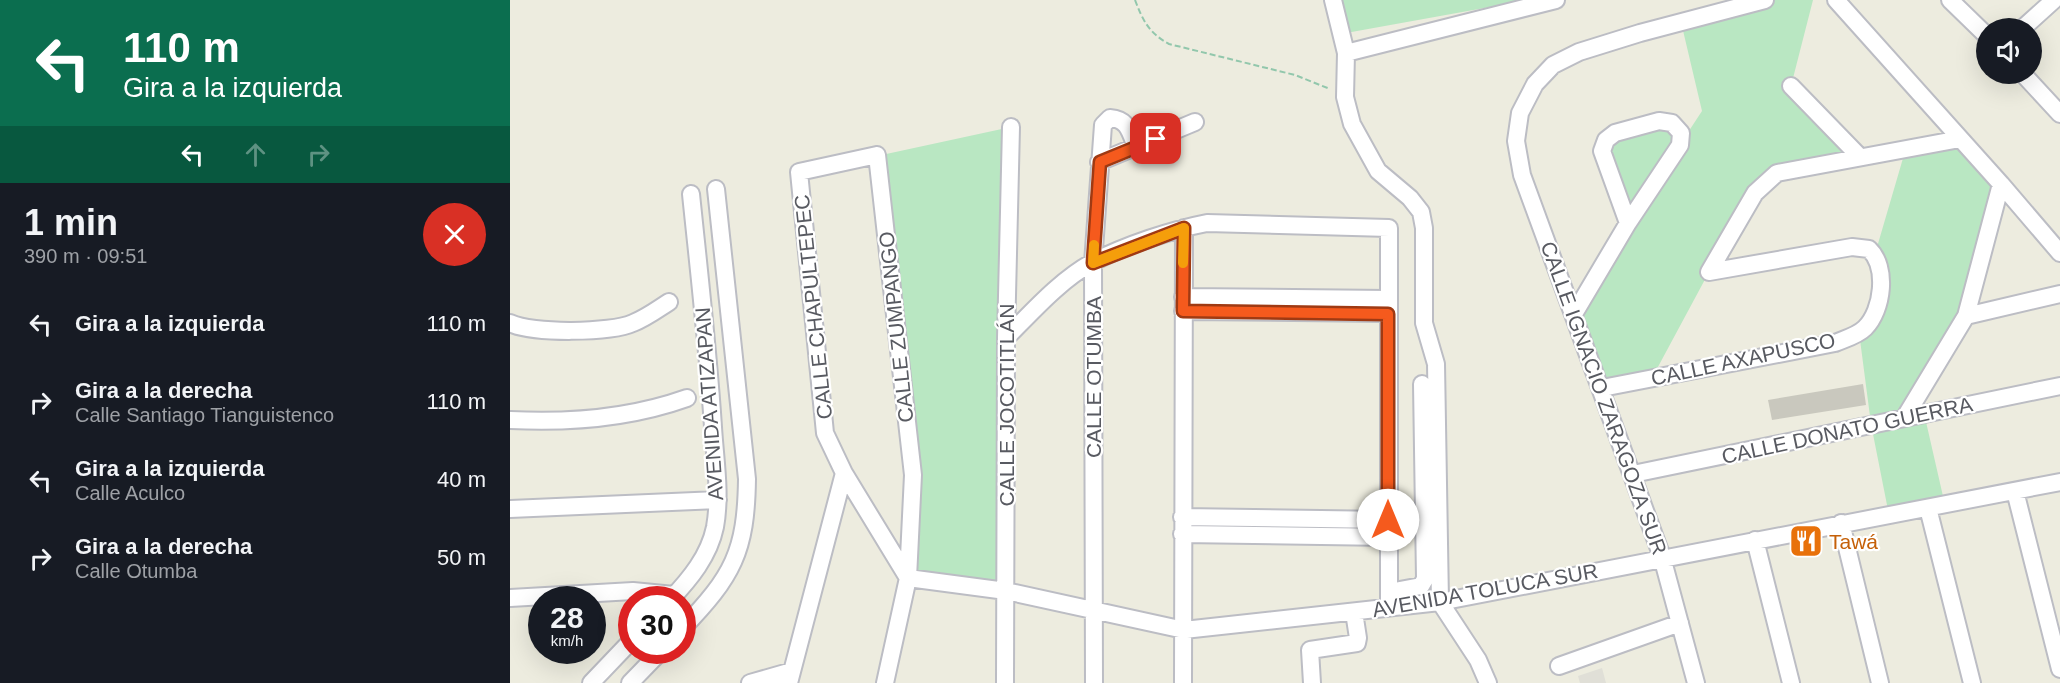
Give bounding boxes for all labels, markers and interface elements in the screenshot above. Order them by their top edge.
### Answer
map controls [1976,18,2042,84]
button: sound [1976,18,2042,84]
icon: left [24,24,102,102]
text: 110 m [123,24,240,71]
text: Gira a la izquierda [123,73,342,103]
pin [1130,113,1181,164]
icon: arrive [1139,122,1172,155]
icon: left [176,138,209,171]
icon: ahead [239,138,272,171]
icon: right [302,138,335,171]
street label: CALLE CHAPULTEPEC [790,193,836,421]
text: 1 min [24,202,118,243]
button: close [423,203,486,266]
street label: CALLE ZUMPANGO [875,230,917,424]
street label: CALLE IGNACIO ZARAGOZA SUR [1537,238,1671,558]
text: 390 m · 09:51 [24,245,147,267]
street label: CALLE OTUMBA [1082,296,1105,458]
street label: CALLE JOCOTITLÁN [995,303,1018,507]
street label: AVENIDA ATIZAPAN [691,307,727,501]
icon: left [24,308,57,341]
text: Gira a la izquierda [75,311,265,336]
text: 110 m [426,311,486,336]
street label: CALLE AXAPUSCO [1649,328,1837,390]
text: Gira a la derecha [75,378,252,403]
icon: right [24,386,57,419]
text: 110 m [426,389,486,414]
street label: CALLE DONATO GUERRA [1719,392,1975,468]
text: Calle Santiago Tianguistenco [75,404,334,426]
text: Gira a la izquierda [75,456,265,481]
icon: left [24,464,57,497]
text: 40 m [437,467,486,492]
text: Calle Aculco [75,482,185,504]
position arrow [1356,488,1420,552]
restaurant icon: Tawá [1788,523,1824,559]
place label: Tawá [1829,530,1878,553]
text: Gira a la derecha [75,534,252,559]
icon: right [24,542,57,575]
text: 50 m [437,545,486,570]
street label: AVENIDA TOLUCA SUR [1370,559,1600,621]
text: Calle Otumba [75,560,197,582]
speed limit sign: 30 [618,586,696,664]
text: 28 [550,601,584,634]
text: km/h [551,632,583,649]

